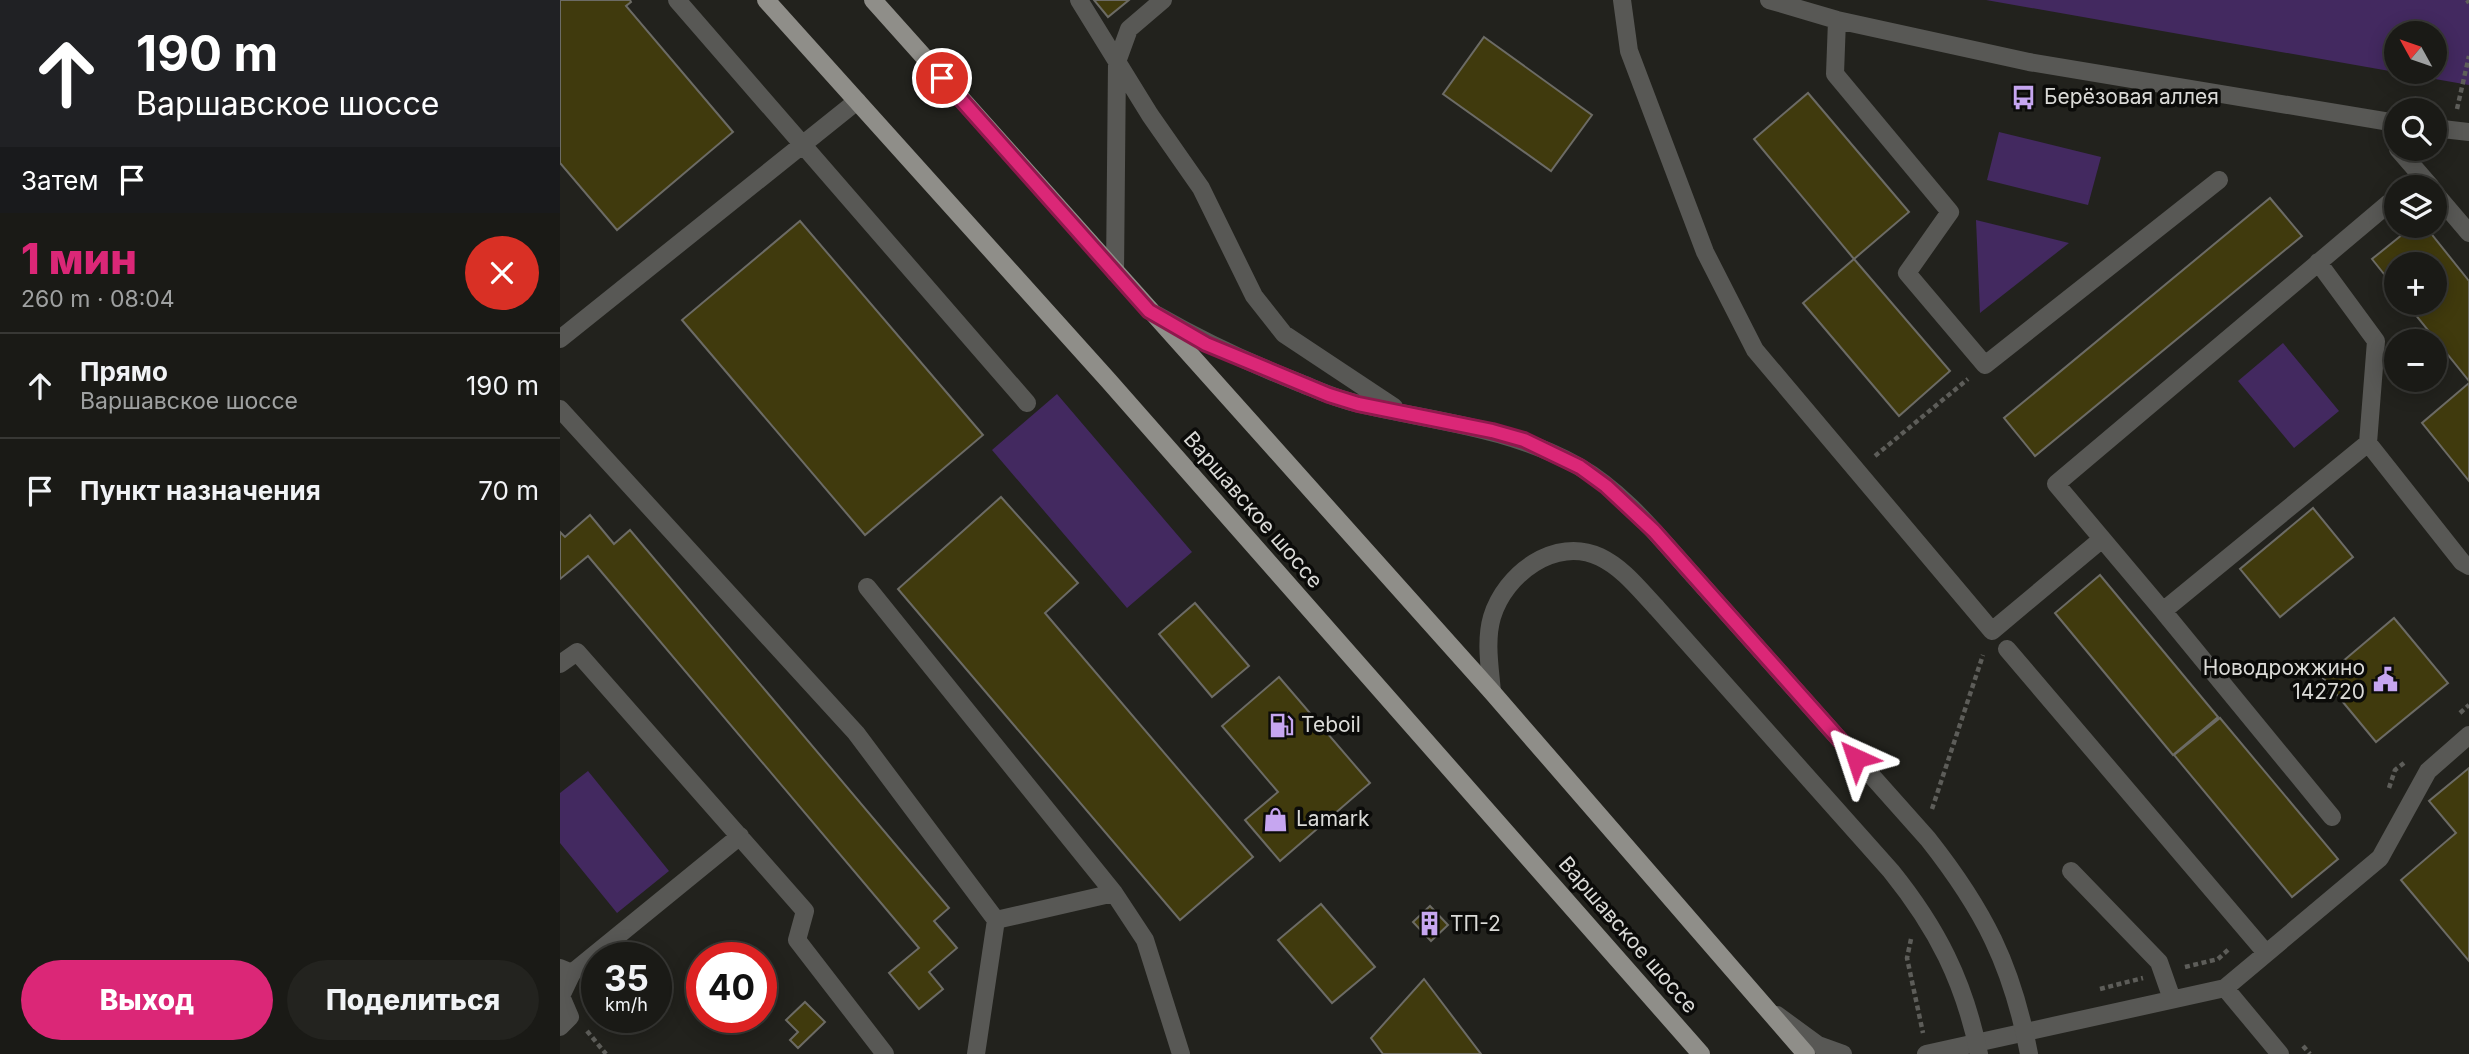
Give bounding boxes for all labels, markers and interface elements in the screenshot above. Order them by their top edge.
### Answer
north arrow [2384,21,2446,84]
map controls [2384,21,2447,392]
text: 190 m [136,24,278,83]
icon: ahead [21,28,112,119]
pin [912,48,972,108]
icon: arrive [923,59,961,97]
bus stop icon: Берёзовая аллея [2010,83,2038,111]
text: Варшавское шоссе [136,84,439,123]
place label: Берёзовая аллея [2044,84,2219,109]
button: search [2384,98,2447,161]
icon: arrive [113,161,151,199]
text: Затем [21,165,99,196]
button: layers [2384,175,2447,238]
text: 1 мин [21,233,137,284]
button: close [465,236,539,310]
button: + [2384,252,2447,315]
text: 260 m · 08:04 [21,285,175,313]
button: − [2384,329,2447,392]
text: Прямо [80,356,168,387]
icon: ahead [21,367,59,405]
text: 190 m [466,370,539,401]
text: Варшавское шоссе [80,387,298,415]
street label: Варшавское шоссе [1179,426,1328,593]
icon: arrive [21,472,59,510]
text: Пункт назначения [80,475,321,506]
text: 70 m [478,475,539,506]
place label: Новодрожжино 142720 [2203,655,2365,704]
public building icon: Новодрожжино 142720 [2371,666,2399,694]
fuel station icon: Teboil [1267,711,1295,739]
place label: Teboil [1301,712,1361,737]
position arrow [1819,721,1893,795]
shop icon: Lamark [1262,805,1290,833]
place label: Lamark [1296,806,1370,831]
street label: Варшавское шоссе [1554,851,1703,1018]
building icon: ТП-2 [1416,910,1444,938]
place label: ТП-2 [1450,911,1501,936]
speed limit sign: 40 [686,942,777,1033]
text: 35 [604,957,649,999]
button: Выход [21,960,273,1040]
button: Поделиться [287,960,539,1040]
text: km/h [605,994,648,1015]

